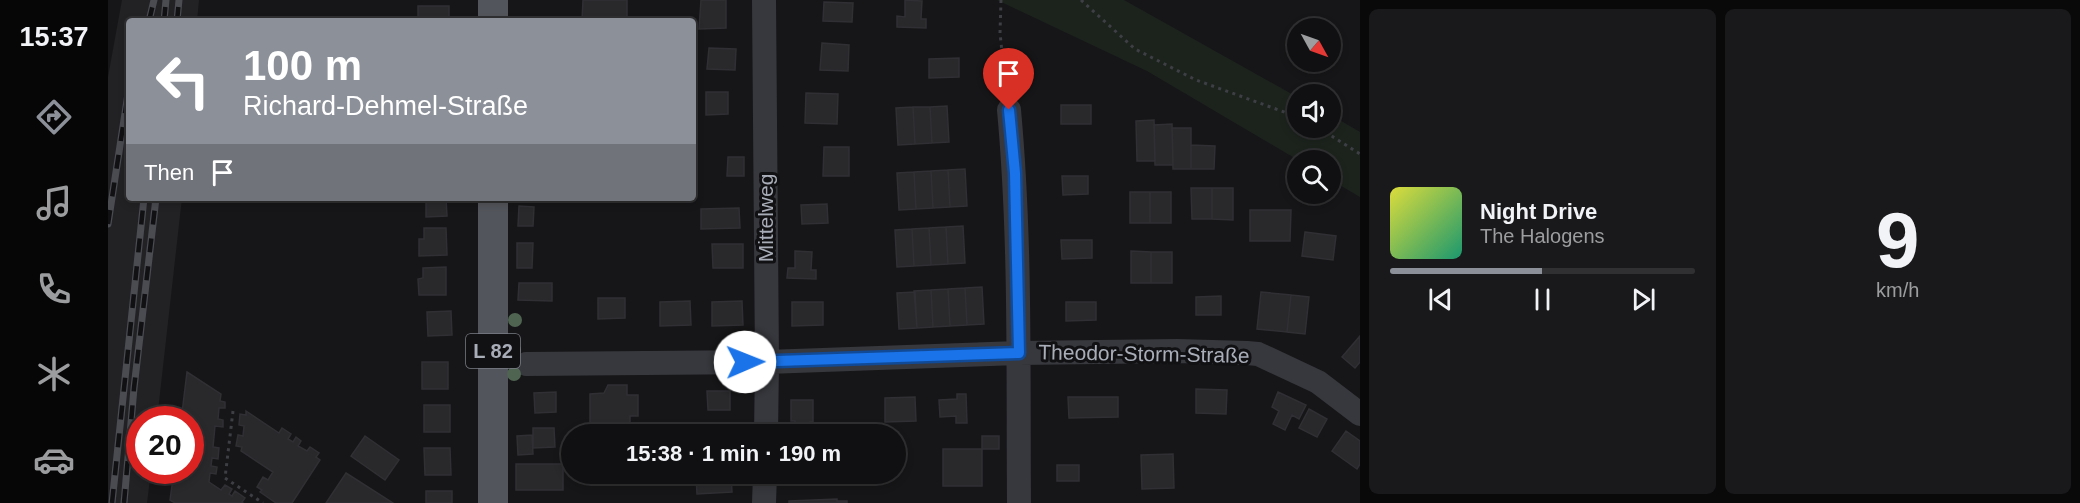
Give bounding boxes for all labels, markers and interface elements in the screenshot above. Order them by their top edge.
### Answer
north arrow [1287,18,1341,72]
map controls [1287,18,1341,204]
text: 15:37 [19,22,89,52]
icon: left [144,42,222,120]
text: 100 m [243,42,362,89]
pin [983,48,1034,110]
icon: arrive [992,57,1025,90]
button: sound [1287,84,1341,138]
text: Richard-Dehmel-Straße [243,91,528,121]
icon: directions [33,96,75,138]
button: search [1287,150,1341,204]
icon: arrive [206,156,239,189]
text: Then [144,160,194,185]
street label: Mittelweg [754,174,777,262]
icon: music [33,182,75,224]
text: 9 [1876,196,1919,284]
text: Night Drive [1480,199,1597,224]
text: The Halogens [1480,225,1605,247]
icon: phone [33,268,75,310]
text: km/h [1876,279,1919,301]
icon: previous [1424,283,1457,316]
icon: pause [1526,283,1559,316]
icon: next [1627,283,1660,316]
position arrow [713,330,777,394]
road number: L 82 [466,334,520,368]
street label: Theodor-Storm-Straße [1038,340,1250,367]
icon: climate [33,353,75,395]
speed limit sign: 20 [126,406,204,484]
icon: car [33,439,75,481]
text: 15:38 · 1 min · 190 m [626,441,841,466]

